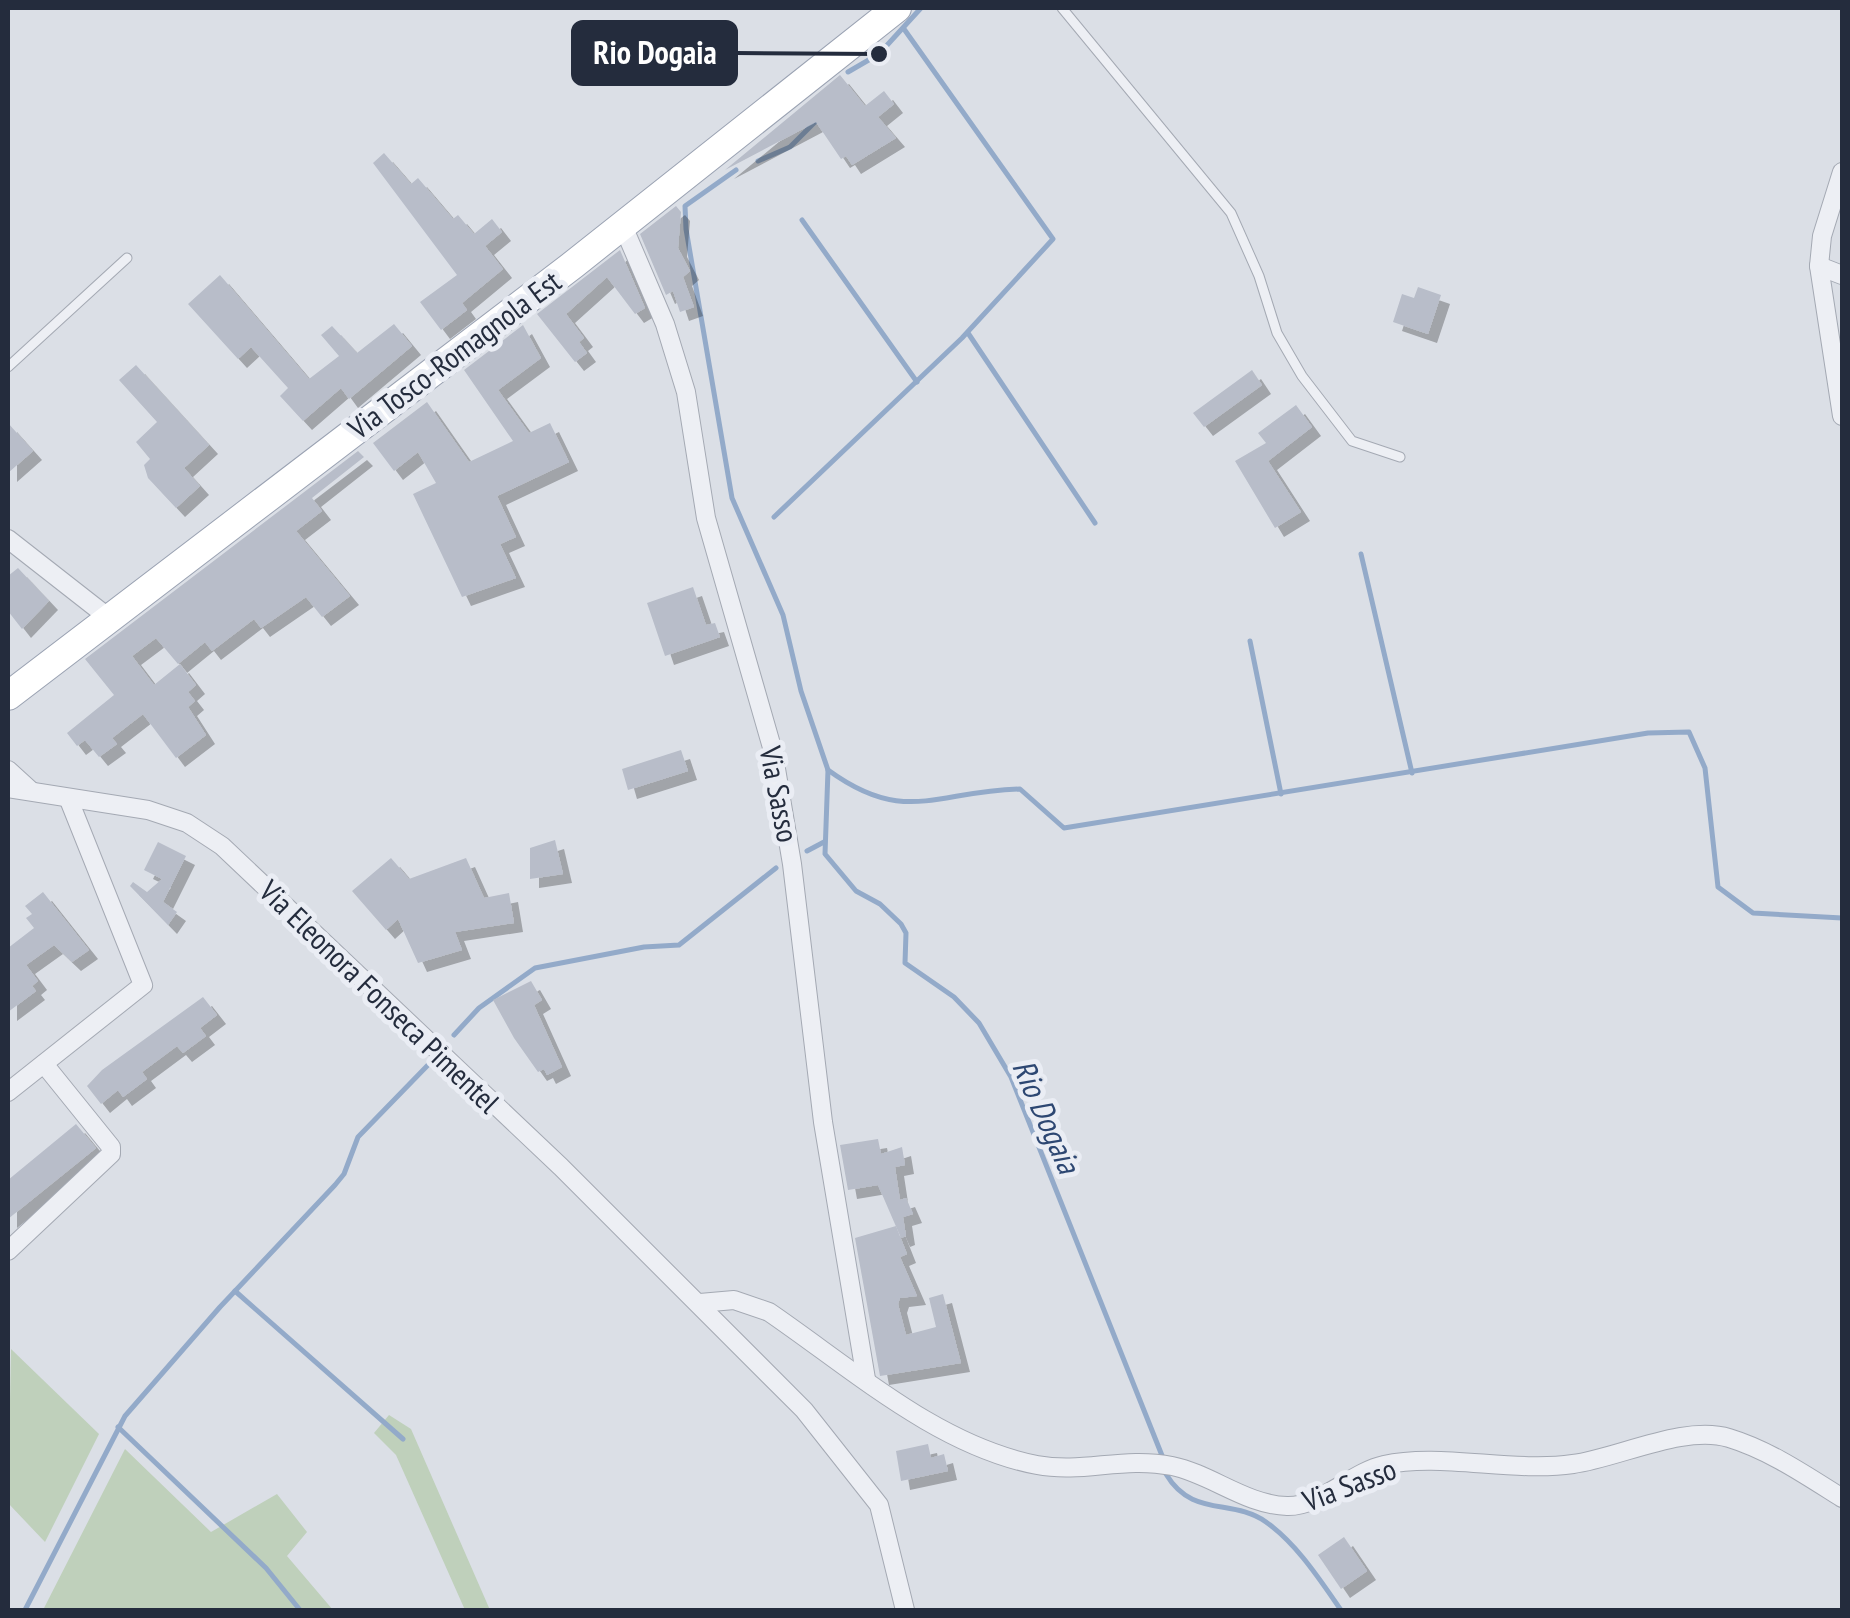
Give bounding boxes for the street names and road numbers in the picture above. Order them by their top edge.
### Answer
street label: Via Tosco-Romagnola Est [339,261,569,447]
street label: Via Sasso [751,742,808,845]
street label: Via Eleonora Fonseca Pimentel [251,871,508,1121]
street label: Via Sasso [1296,1448,1401,1520]

